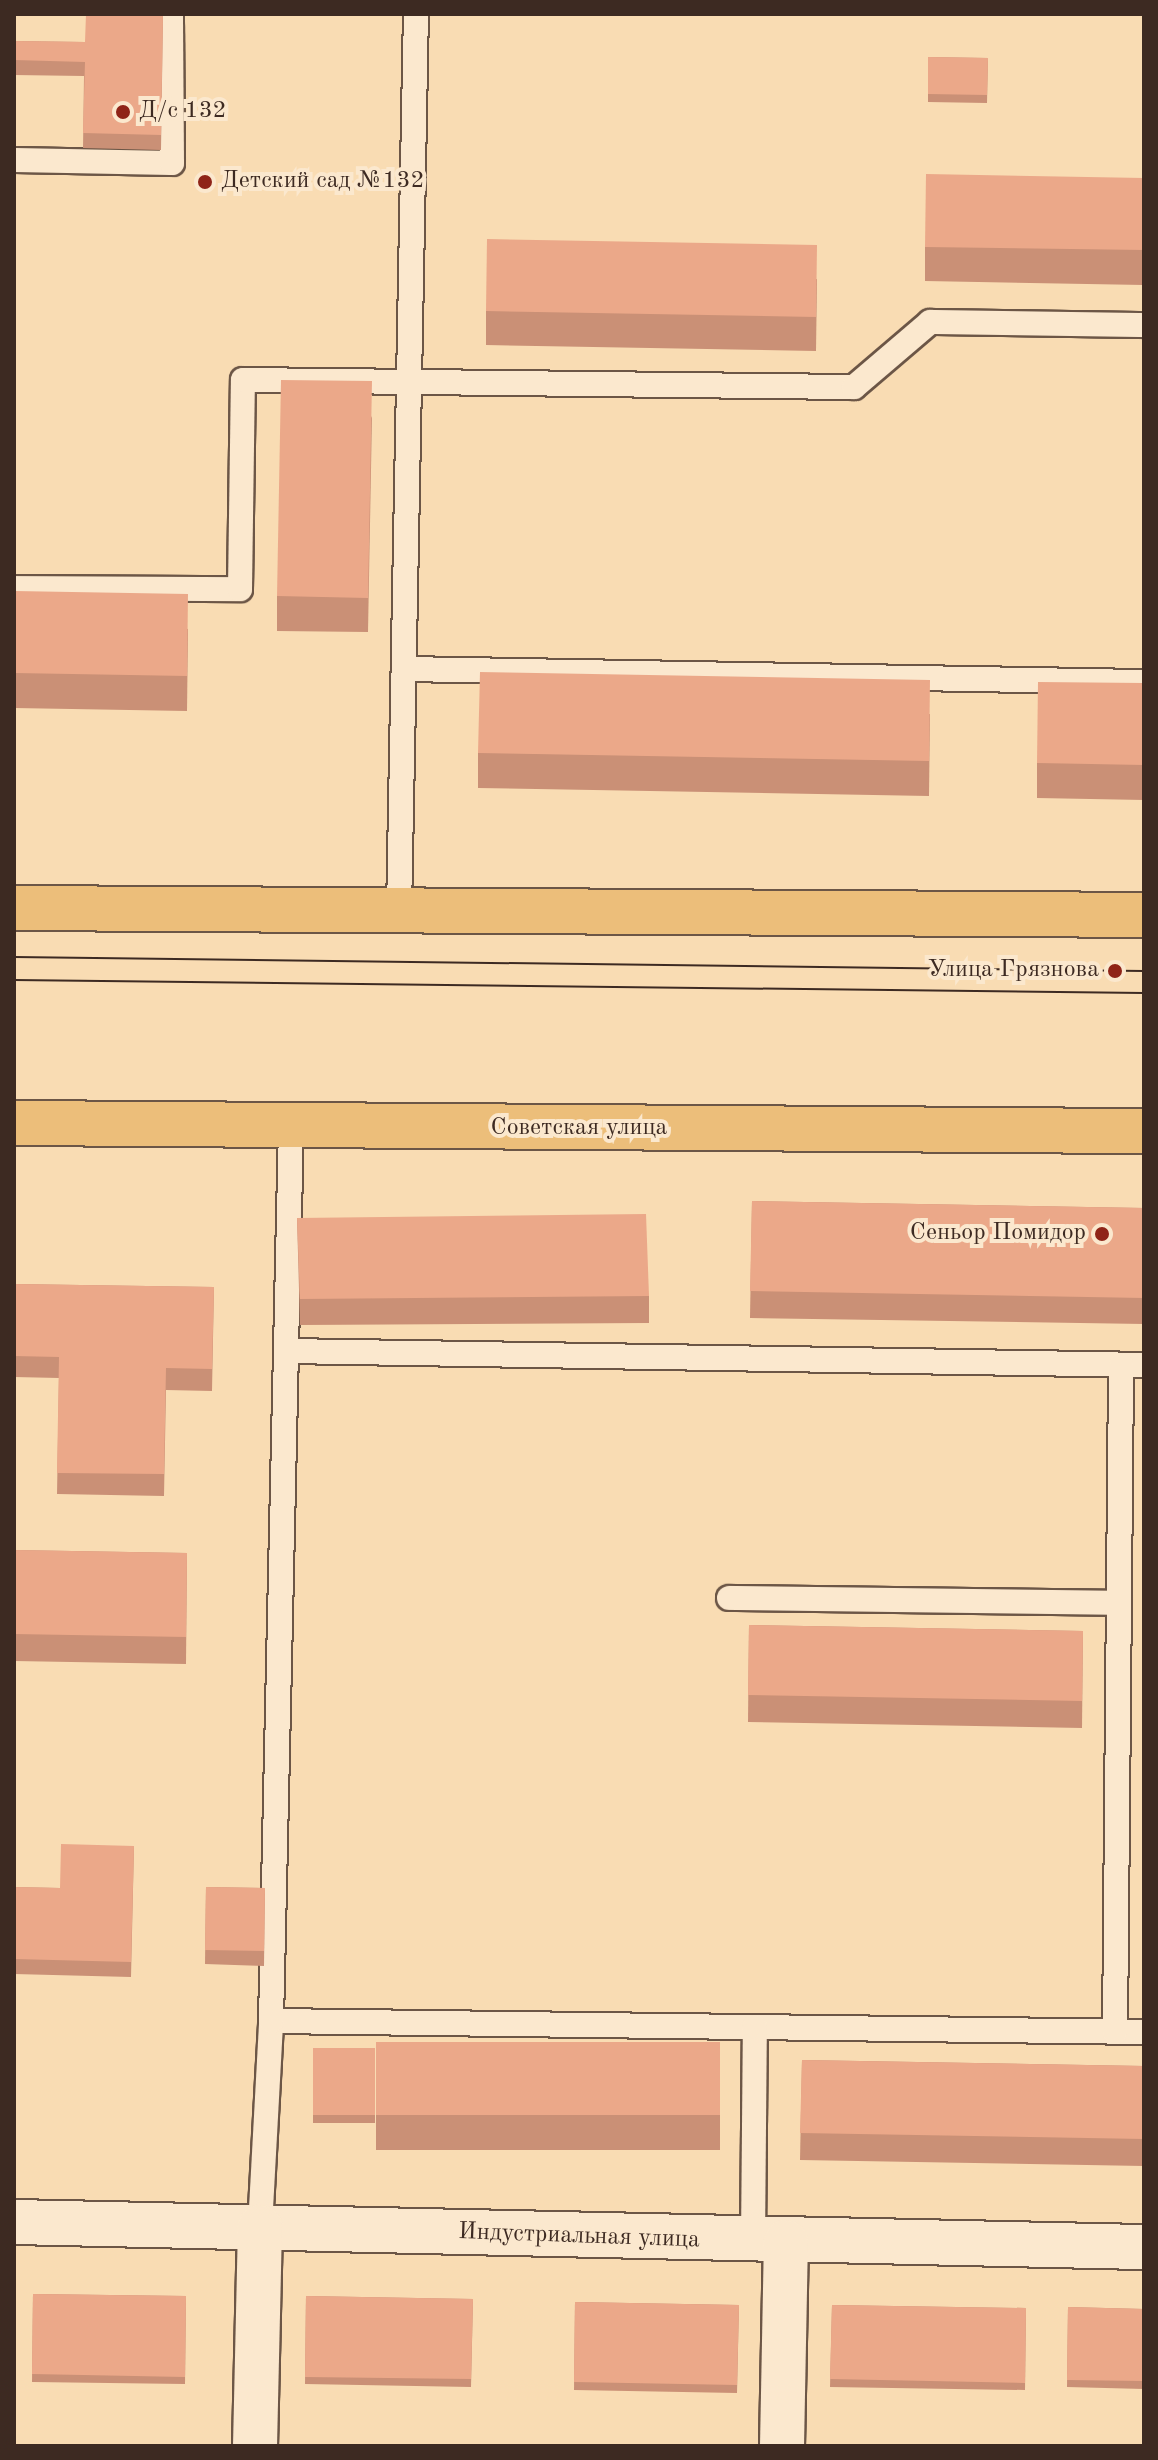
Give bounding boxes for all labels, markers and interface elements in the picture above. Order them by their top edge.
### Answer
place label: Д/с 132 [139,98,227,126]
marker: Д/с 132 [114,103,132,121]
place label: Детский сад №132 [221,168,424,196]
marker: Детский сад №132 [196,173,214,191]
place label: Улица Грязнова [928,957,1099,985]
marker: Улица Грязнова [1106,962,1124,980]
street label: Советская улица [491,1115,667,1143]
place label: Сеньор Помидор [910,1220,1086,1248]
marker: Сеньор Помидор [1093,1225,1111,1243]
street label: Индустриальная улица [458,2218,700,2256]

